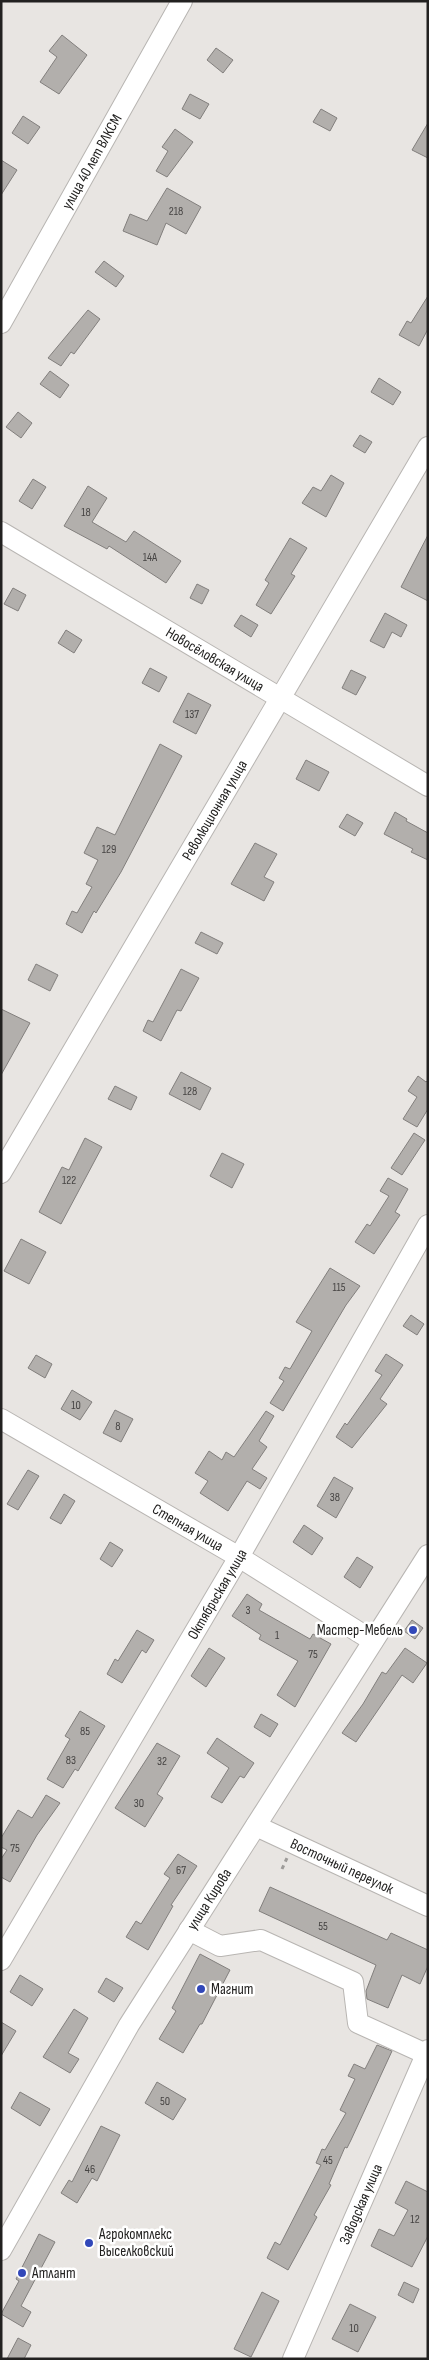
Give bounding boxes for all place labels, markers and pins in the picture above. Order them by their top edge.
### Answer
place label: Мастер-Мебель [317,1621,403,1640]
marker: Мастер-Мебель [407,1624,419,1636]
place label: Магнит [211,1980,253,1999]
marker: Магнит [195,1983,207,1995]
place label: Агрокомплекс Выселковский [98,2225,174,2261]
marker: Агрокомплекс Выселковский [83,2237,95,2249]
place label: Атлант [31,2264,76,2283]
marker: Атлант [16,2267,28,2279]

